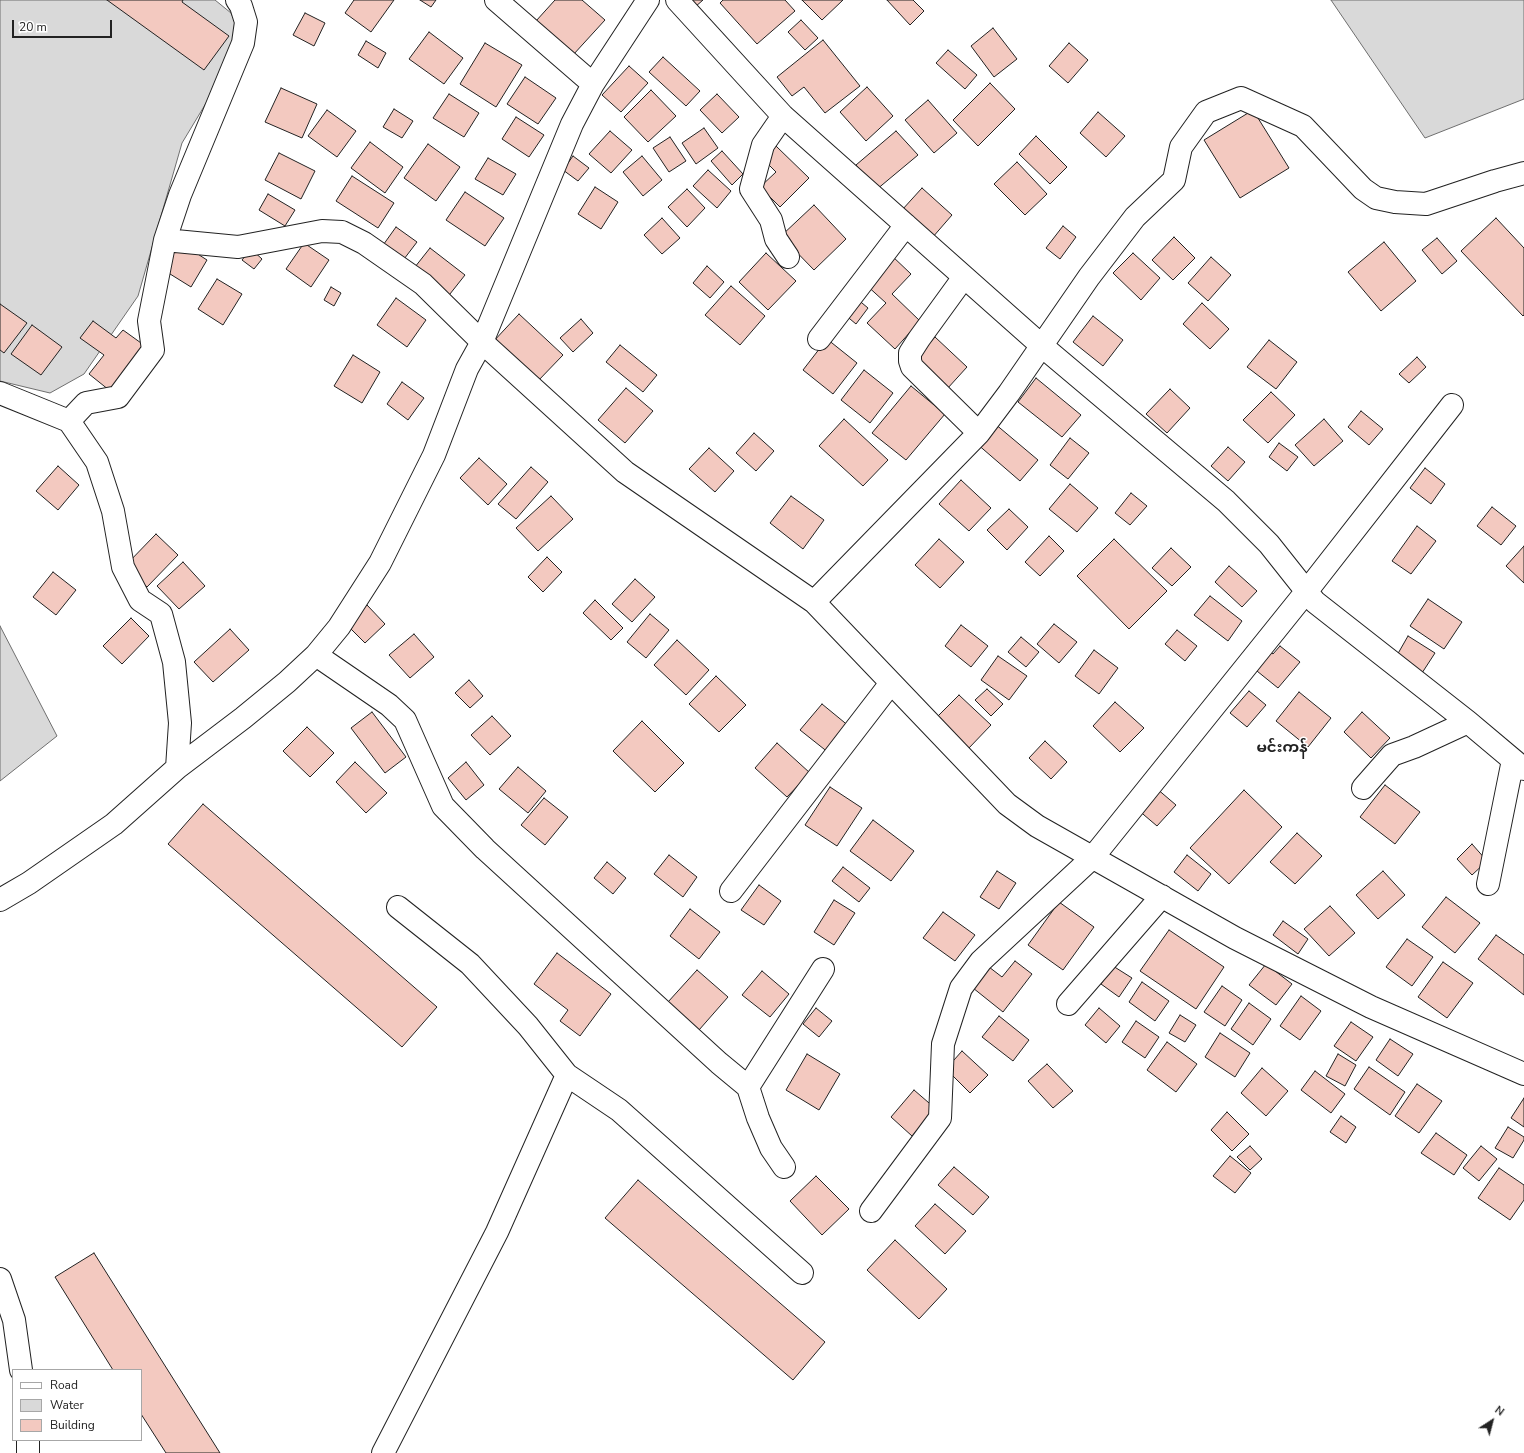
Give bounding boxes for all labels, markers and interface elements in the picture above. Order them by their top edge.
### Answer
scale bar [14,12,114,38]
text: 20 m [19,19,47,35]
district label: မင်းကန် [1256,739,1308,757]
legend [12,1369,142,1441]
text: Road [50,1377,78,1393]
text: Water [50,1397,84,1413]
north arrow [1472,1401,1512,1441]
text: N [1492,1402,1507,1419]
text: Building [50,1417,95,1433]

